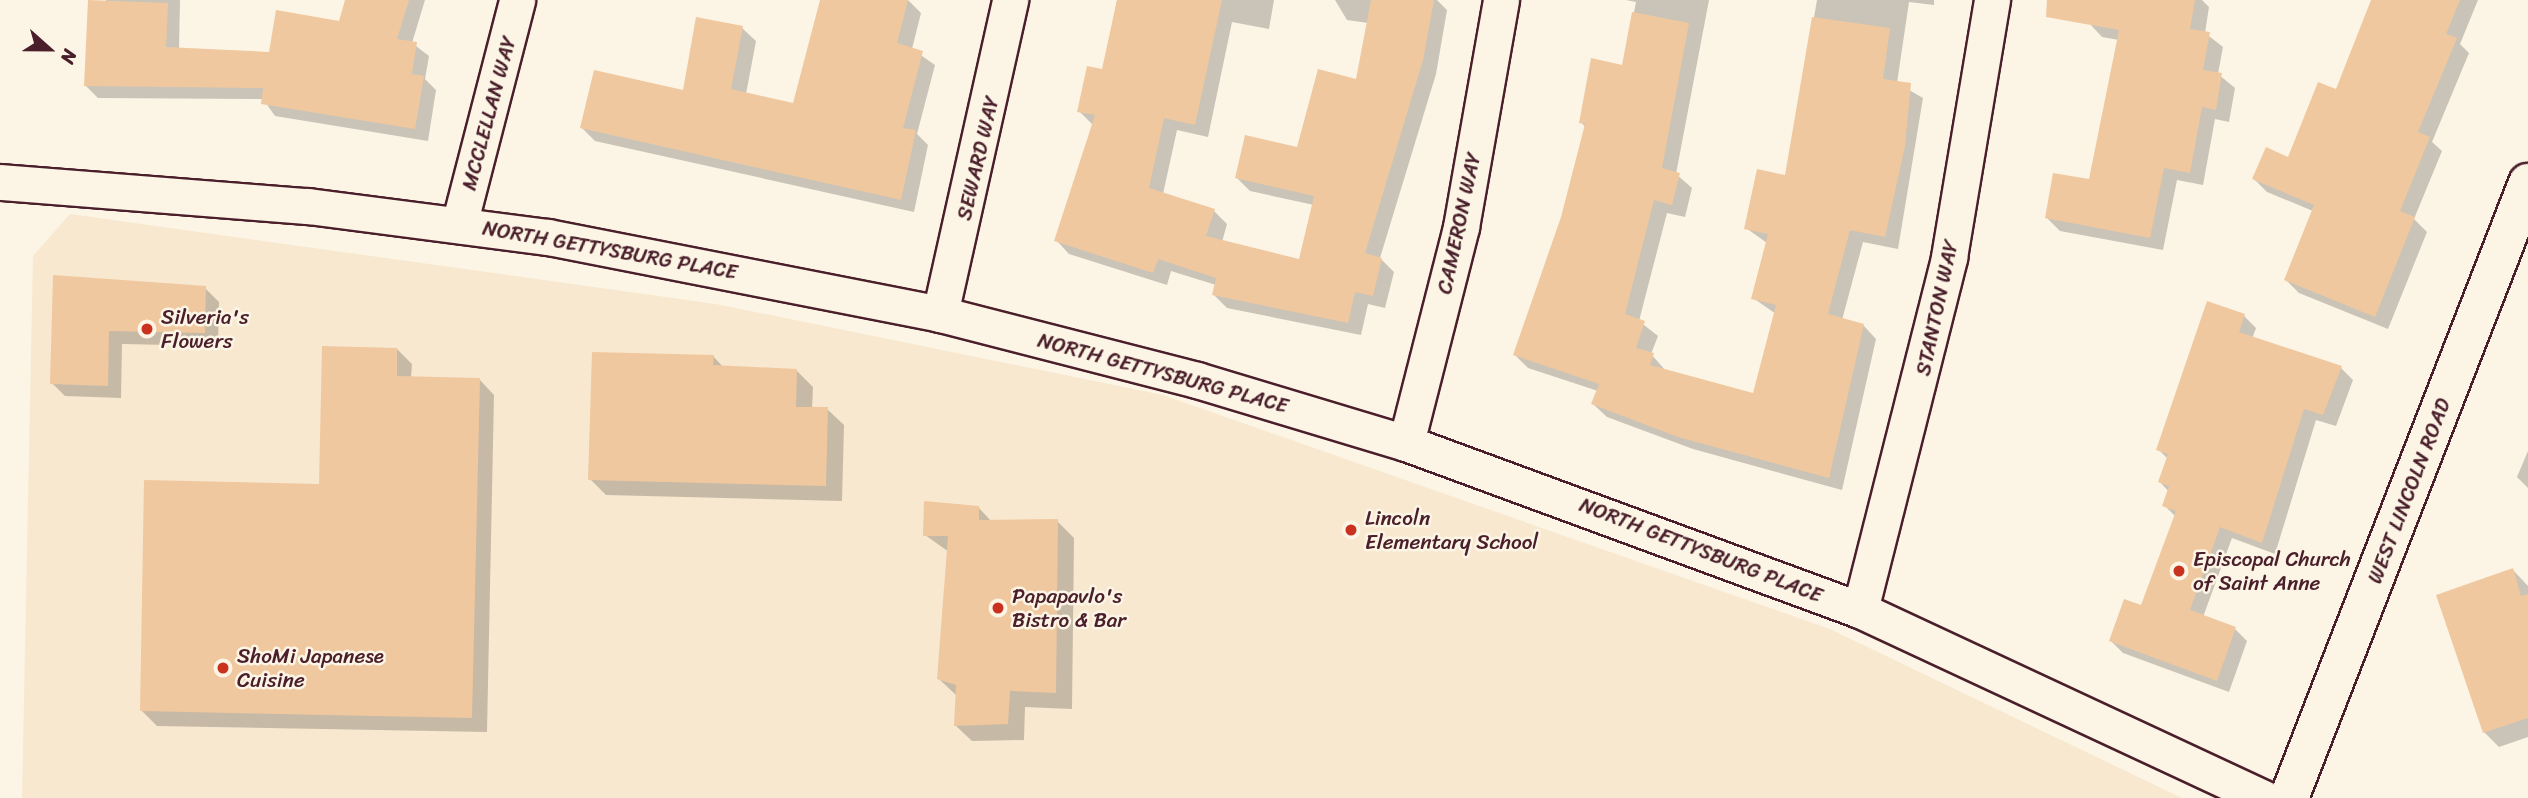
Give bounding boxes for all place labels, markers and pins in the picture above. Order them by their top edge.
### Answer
place label: Silveria's Flowers [161,304,249,354]
marker: Silveria's Flowers [139,321,155,337]
place label: Lincoln Elementary School [1365,505,1538,555]
marker: Lincoln Elementary School [1343,522,1359,538]
place label: Episcopal Church of Saint Anne [2193,546,2351,596]
marker: Episcopal Church of Saint Anne [2171,563,2187,579]
place label: Papapavlo's Bistro & Bar [1012,583,1126,633]
marker: Papapavlo's Bistro & Bar [990,600,1006,616]
place label: ShoMi Japanese Cuisine [237,643,384,693]
marker: ShoMi Japanese Cuisine [215,660,231,676]

